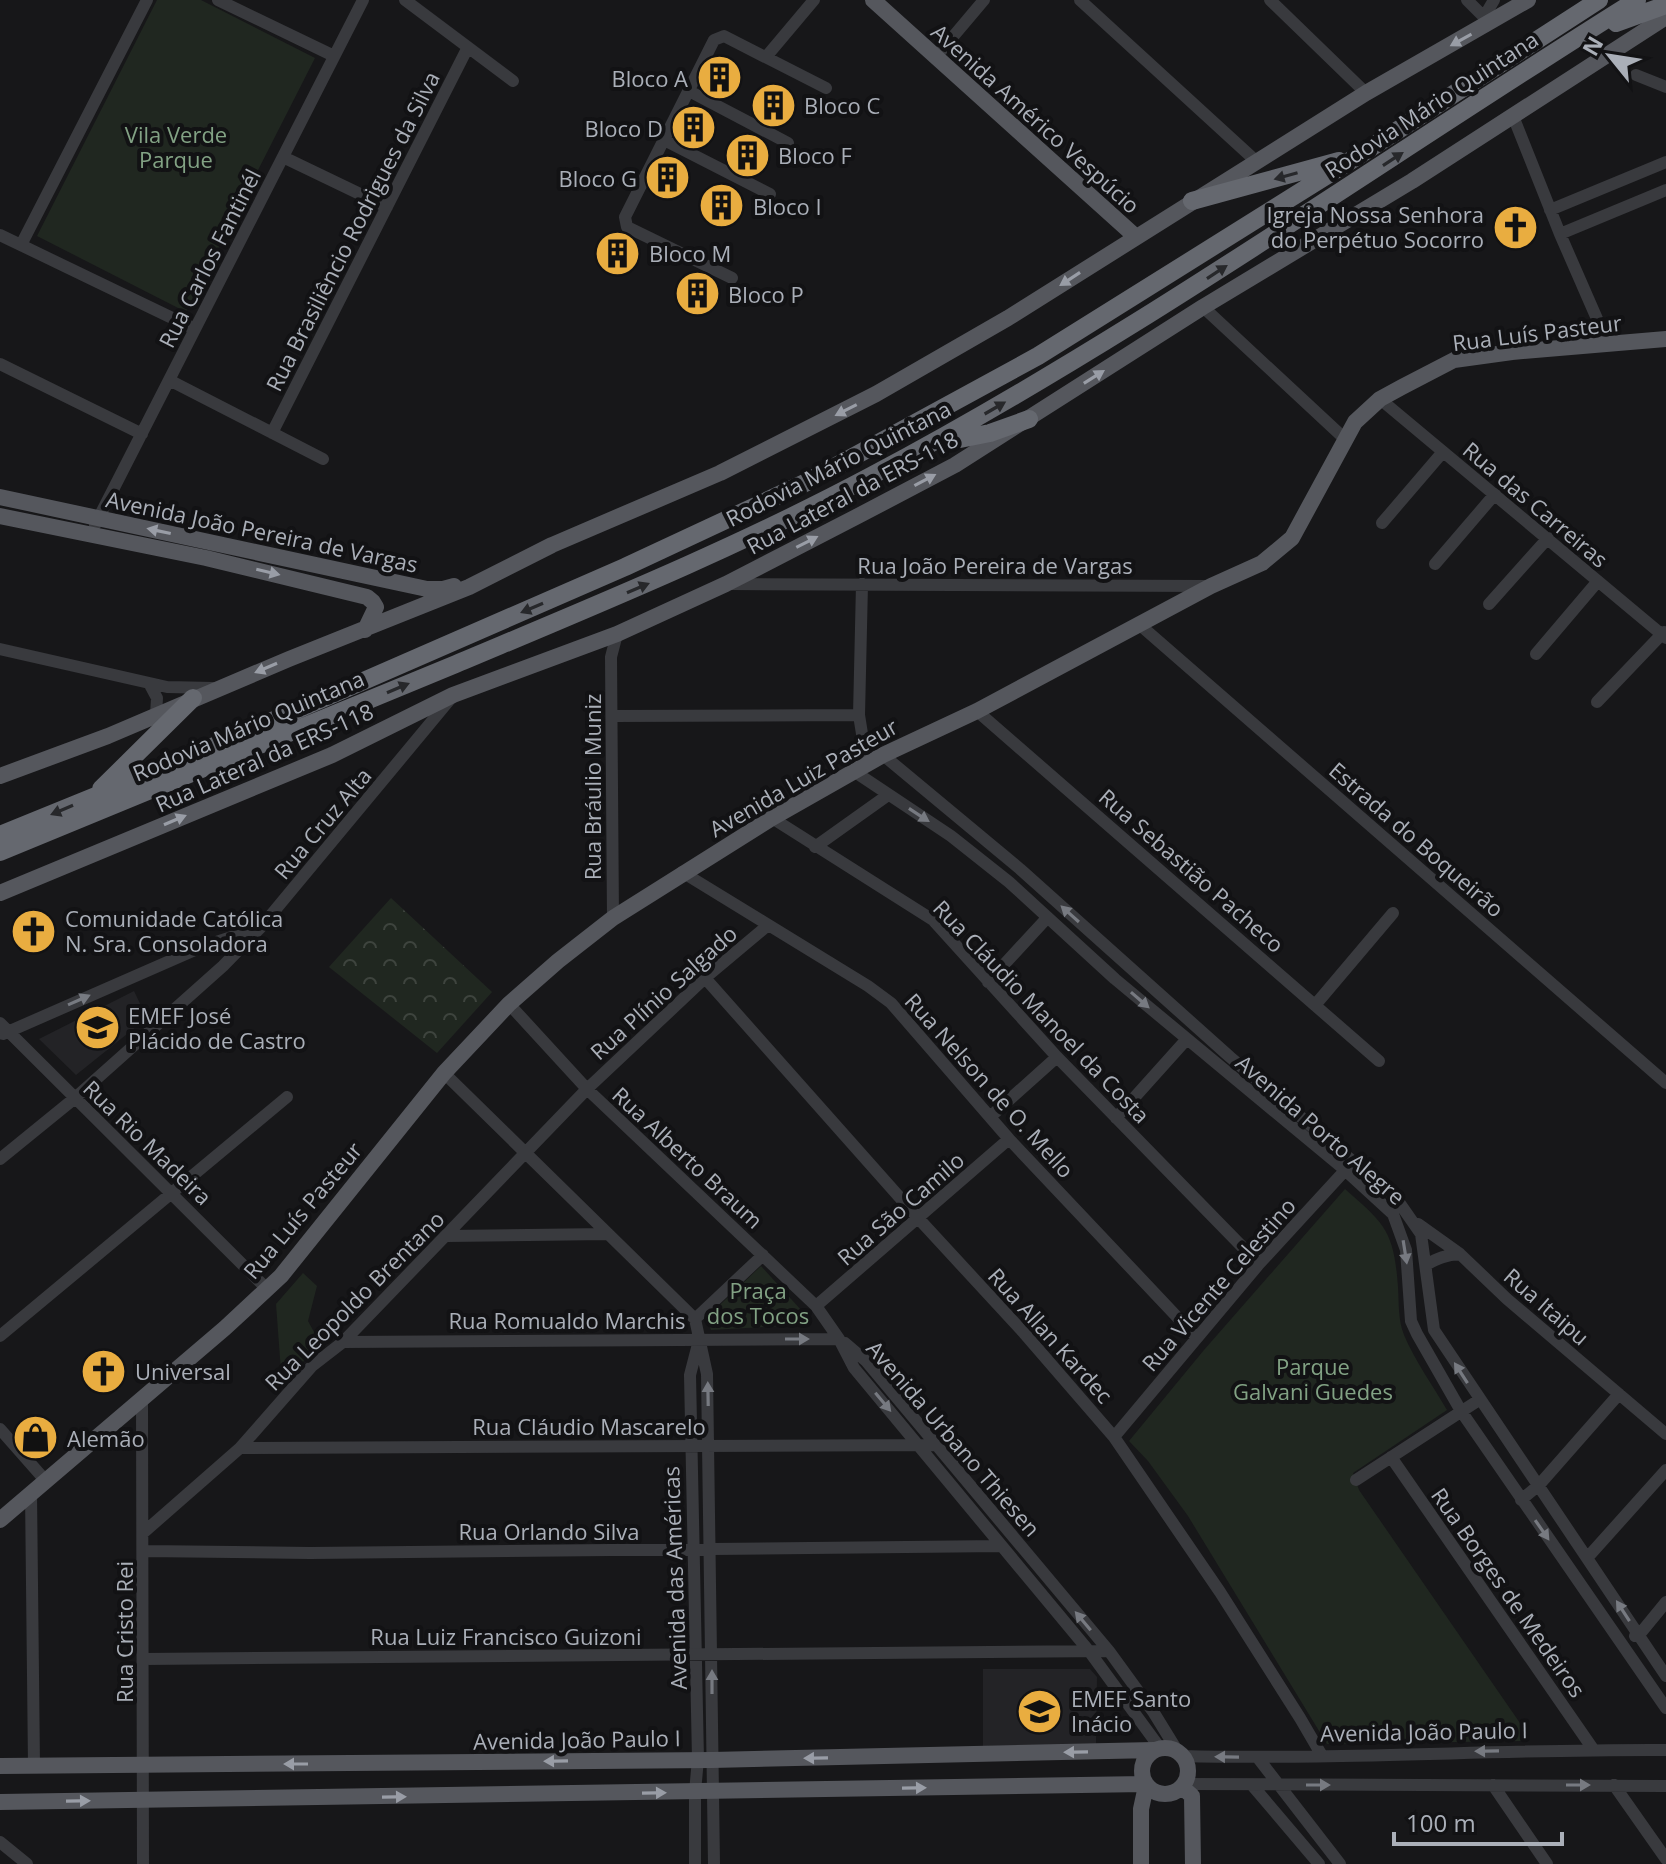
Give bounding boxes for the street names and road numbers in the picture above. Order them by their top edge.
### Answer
street label: Avenida Américo Vespúcio [925,16,1147,220]
street label: Rodovia Mário Quintana [1318,24,1544,184]
street label: Rua Brasiliêncio Rodrigues da Silva [258,66,446,396]
street label: Rua Carlos Fantinél [151,163,267,353]
street label: Rua Luís Pasteur [1451,307,1623,357]
street label: Rodovia Mário Quintana [720,393,956,533]
street label: Rua Lateral da ERS-118 [741,423,963,561]
street label: Rua das Carreiras [1457,434,1615,574]
street label: Avenida João Pereira de Vargas [103,483,421,579]
street label: Rua João Pereira de Vargas [857,550,1133,580]
street label: Rodovia Mário Quintana [128,663,368,787]
street label: Rua Bráulio Muniz [577,694,607,880]
street label: Rua Lateral da ERS-118 [150,695,378,819]
street label: Avenida Luiz Pasteur [703,711,903,843]
street label: Estrada do Boqueirão [1323,755,1511,923]
street label: Rua Cruz Alta [267,761,377,885]
street label: Rua Sebastião Pacheco [1093,781,1291,959]
street label: Rua Cláudio Manoel da Costa [927,893,1157,1129]
street label: Rua Plínio Salgado [583,918,743,1066]
street label: Rua Nelson de O. Mello [899,986,1081,1184]
street label: Avenida Porto Alegre [1230,1047,1412,1211]
street label: Rua Rio Madeira [77,1073,219,1211]
street label: Rua Alberto Braum [606,1079,770,1235]
street label: Rua Luís Pasteur [236,1135,368,1285]
street label: Rua São Camilo [830,1145,970,1271]
street label: Rua Vicente Celestino [1134,1191,1302,1377]
street label: Rua Leopoldo Brentano [258,1204,450,1396]
street label: Rua Allan Kardec [982,1261,1120,1409]
street label: Rua Itaipu [1498,1261,1596,1351]
street label: Rua Romualdo Marchis [449,1305,685,1335]
street label: Avenida Urbano Thiesen [860,1334,1048,1542]
street label: Rua Cláudio Mascarelo [472,1411,706,1441]
street label: Avenida das Américas [655,1466,693,1690]
street label: Rua Borges de Medeiros [1425,1481,1593,1703]
street label: Rua Orlando Silva [458,1516,640,1546]
street label: Rua Cristo Rei [109,1561,139,1703]
street label: Rua Luiz Francisco Guizoni [370,1621,642,1651]
street label: Avenida João Paulo I [1320,1714,1528,1748]
street label: Avenida João Paulo I [473,1722,681,1756]

